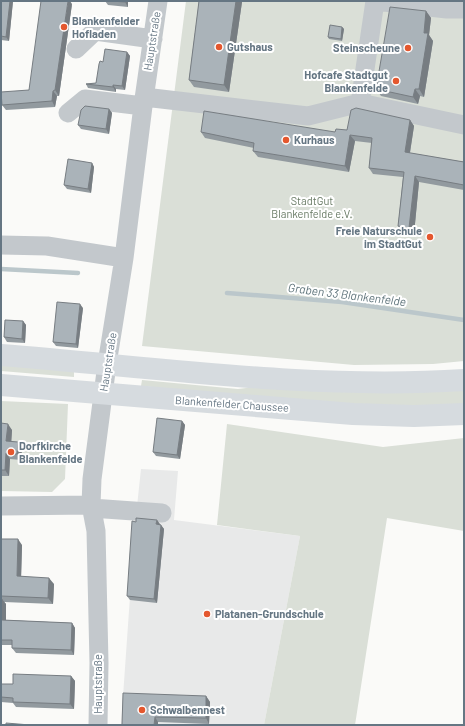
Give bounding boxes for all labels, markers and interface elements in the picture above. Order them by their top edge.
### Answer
street label: Hauptstraße [140,10,163,71]
place label: Blankenfelder Hofladen [72,14,141,40]
marker: Blankenfelder Hofladen [59,22,69,32]
place label: Gutshaus [227,40,273,53]
place label: Steinscheune [333,41,400,54]
marker: Gutshaus [214,42,224,52]
marker: Steinscheune [403,43,413,53]
place label: Hofcafe Stadtgut Blankenfelde [304,68,388,94]
marker: Hofcafe Stadtgut Blankenfelde [391,76,401,86]
place label: Kurhaus [294,133,335,146]
marker: Kurhaus [281,135,291,145]
park label: StadtGut Blankenfelde e.V. [271,194,353,220]
place label: Freie Naturschule im StadtGut [336,224,422,250]
marker: Freie Naturschule im StadtGut [425,232,435,242]
water label: Graben 33 Blankenfelde [287,280,407,308]
street label: Hauptstraße [96,331,119,392]
street label: Blankenfelder Chaussee [175,393,290,414]
place label: Dorfkirche Blankenfelde [19,439,83,465]
marker: Dorfkirche Blankenfelde [6,447,16,457]
place label: Platanen-Grundschule [215,607,324,620]
marker: Platanen-Grundschule [202,609,212,619]
street label: Hauptstraße [91,654,104,714]
place label: Schwalbennest [150,703,225,716]
marker: Schwalbennest [137,705,147,715]

